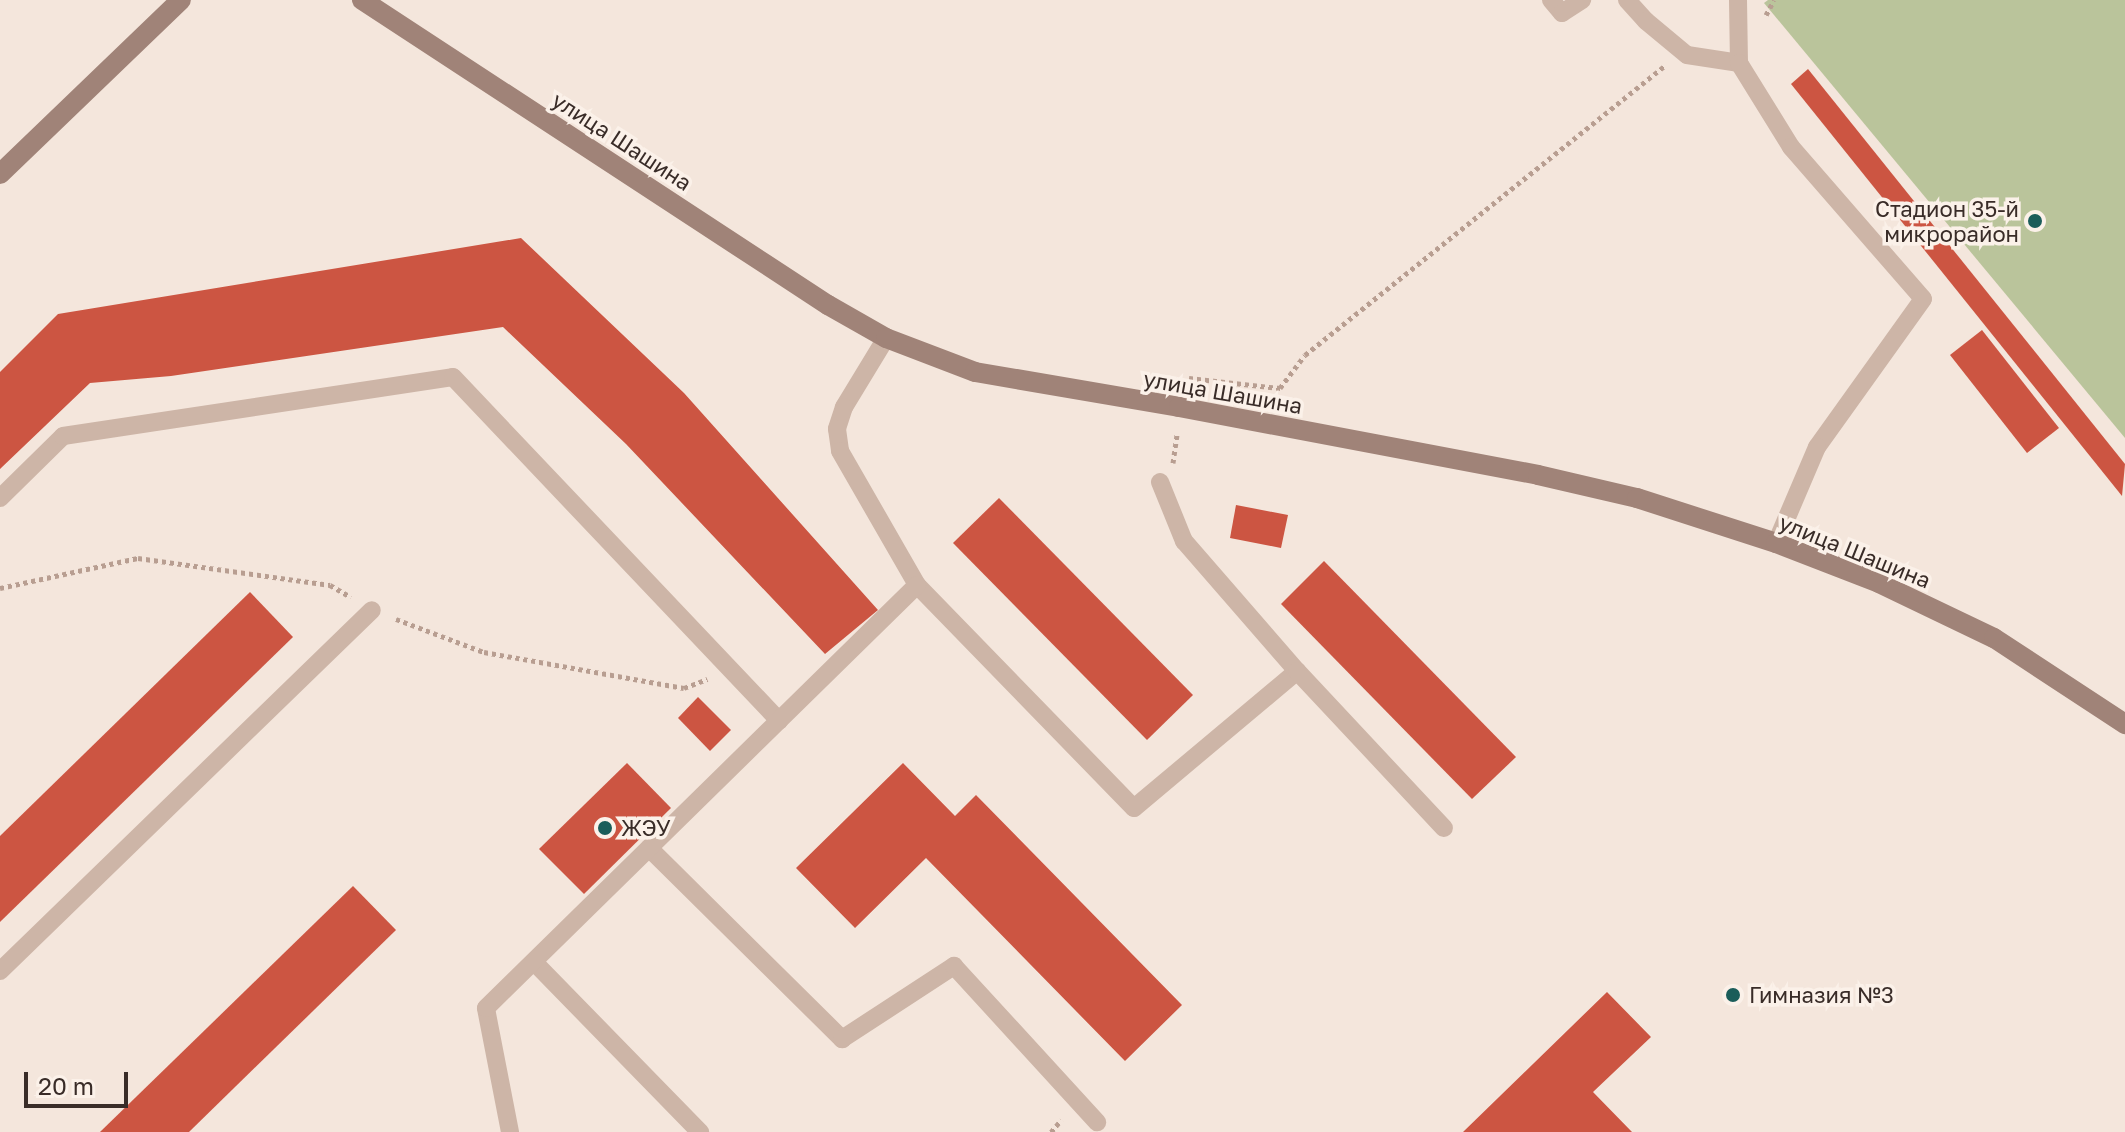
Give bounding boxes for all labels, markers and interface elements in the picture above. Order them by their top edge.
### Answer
street label: улица Шашина [547,86,697,196]
place label: Стадион 35-й микрорайон [1875,195,2019,246]
marker: Стадион 35-й микрорайон [2026,212,2044,230]
street label: улица Шашина [1142,365,1304,419]
street label: улица Шашина [1776,509,1934,593]
place label: ЖЭУ [621,815,671,841]
marker: ЖЭУ [596,819,614,837]
place label: Гимназия №3 [1749,982,1894,1008]
marker: Гимназия №3 [1724,986,1742,1004]
scale bar [28,1056,132,1106]
text: 20 m [38,1071,94,1100]

